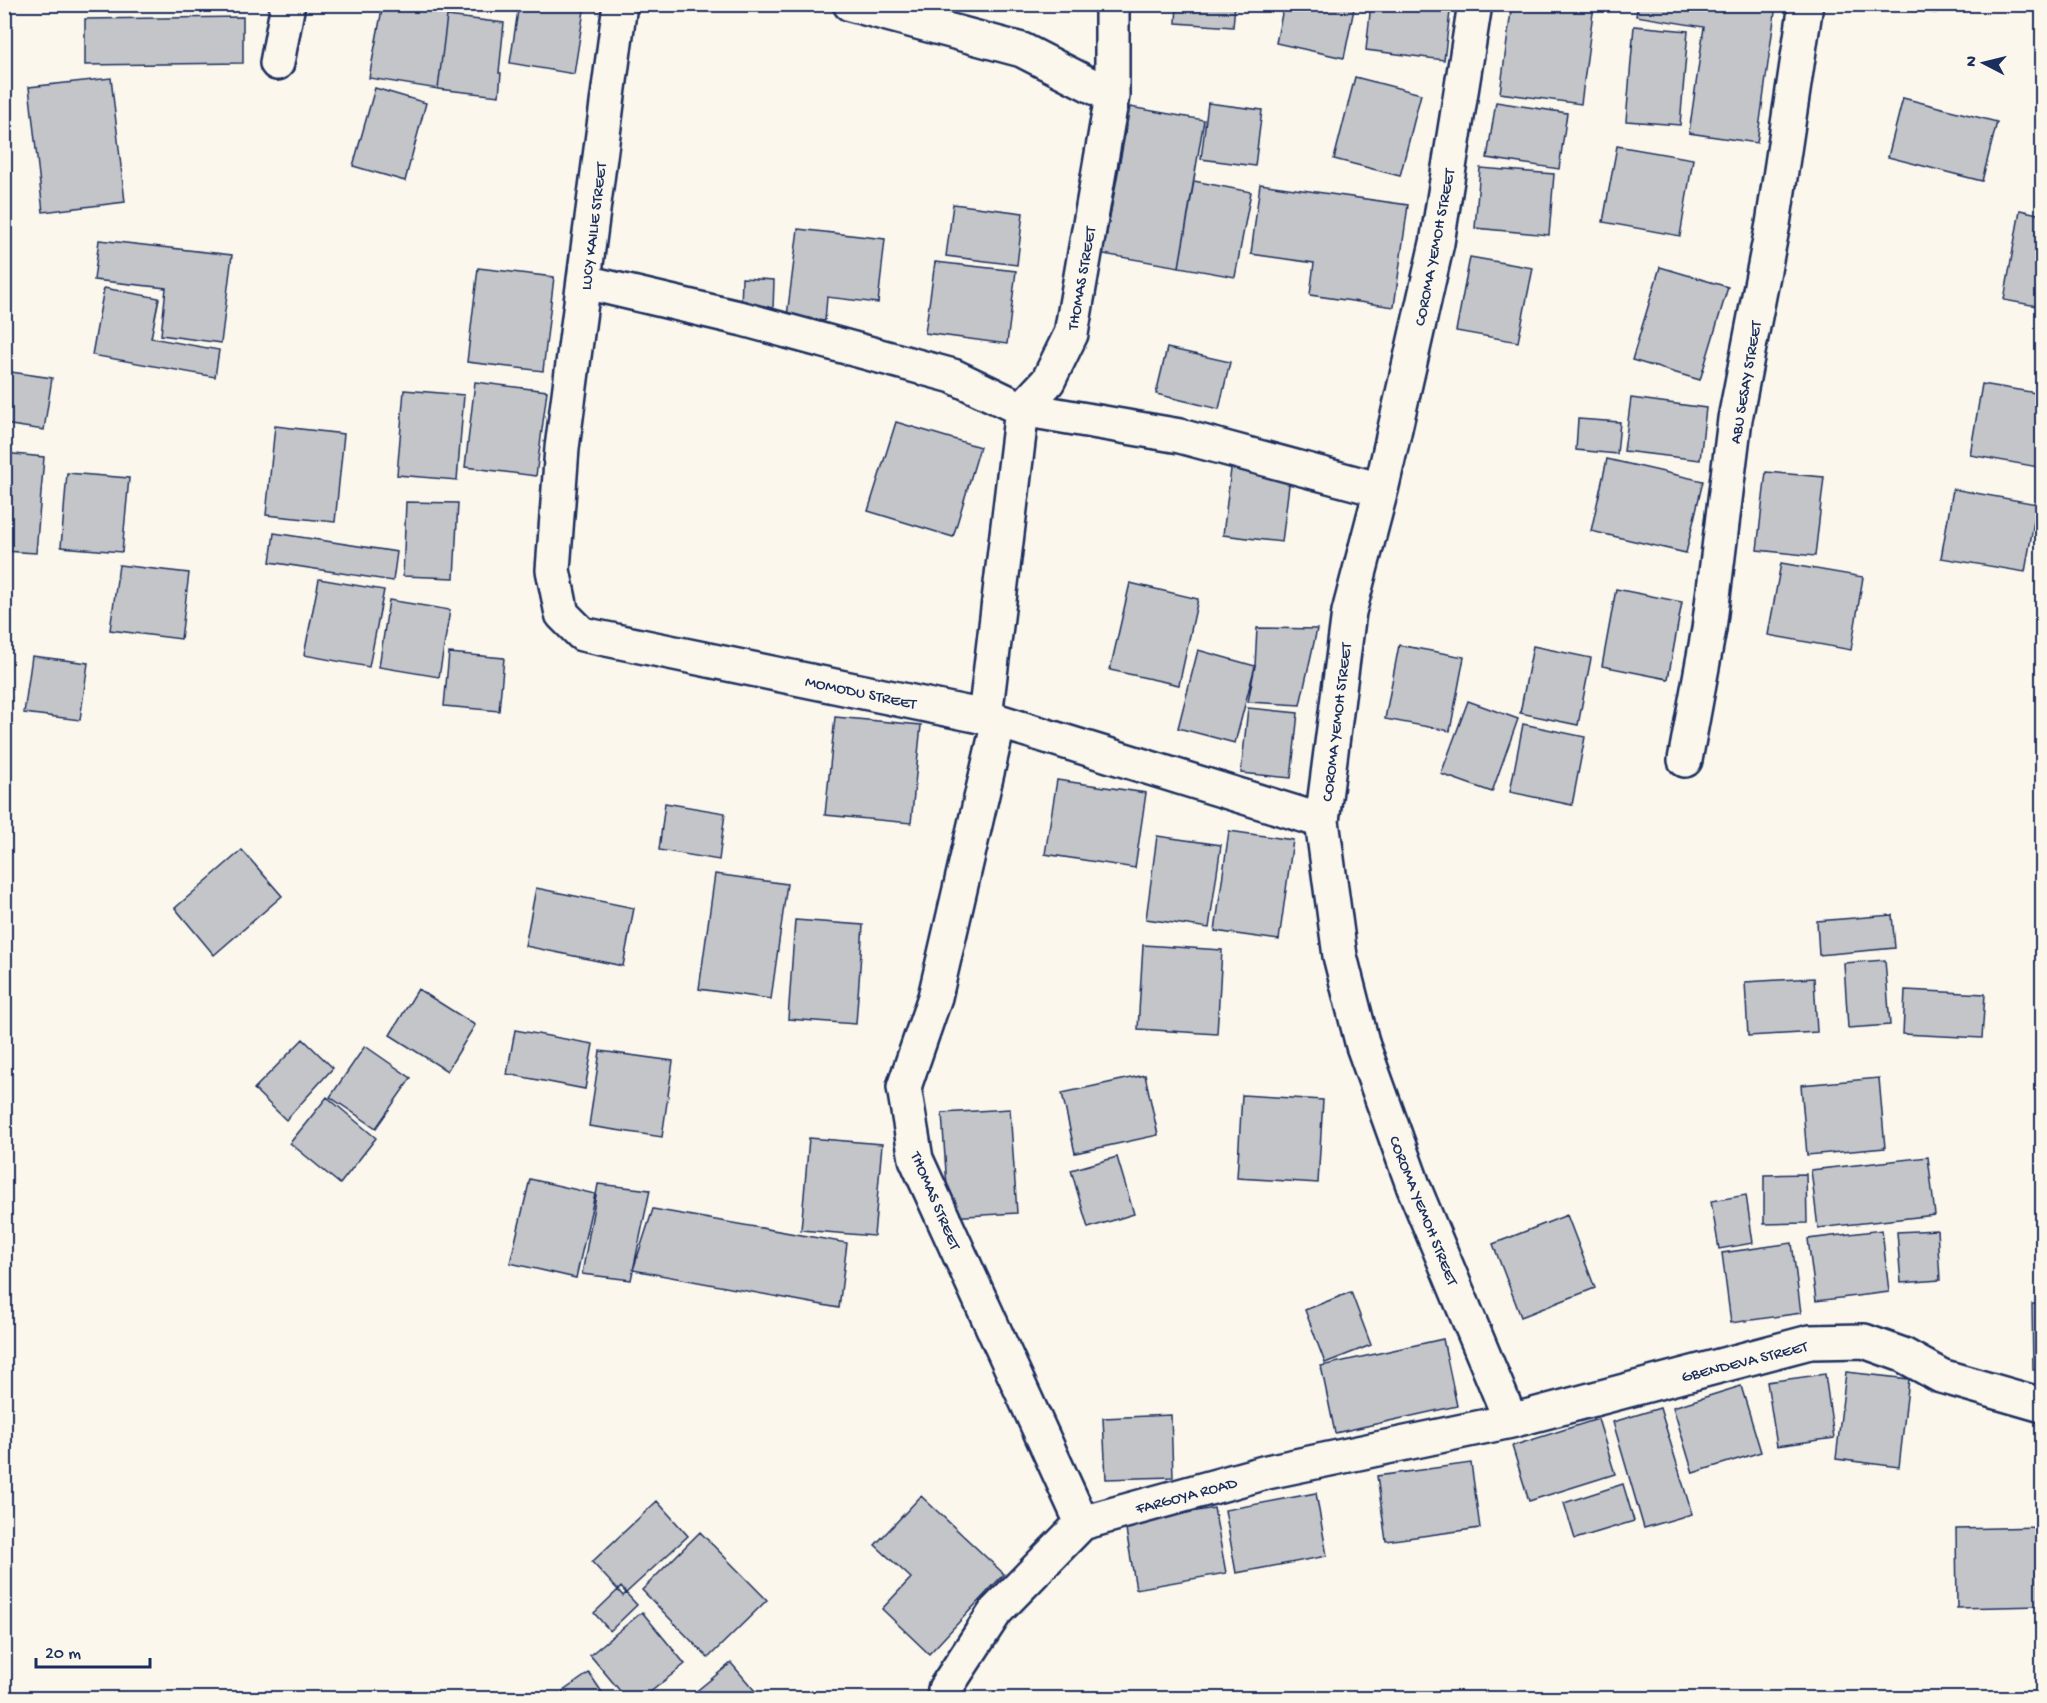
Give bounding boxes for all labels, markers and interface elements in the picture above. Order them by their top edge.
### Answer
north arrow [1954,33,2014,93]
text: N [1963,55,1983,68]
street label: LUCY KAILIE STREET [578,161,613,291]
street label: COROMA YEMOH STREET [1412,167,1461,328]
street label: THOMAS STREET [1065,225,1102,333]
street label: ABU SESAY STREET [1727,319,1768,445]
street label: COROMA YEMOH STREET [1319,641,1358,803]
street label: MOMODU STREET [803,673,918,716]
street label: COROMA YEMOH STREET [1383,1134,1461,1290]
street label: THOMAS STREET [904,1149,963,1254]
street label: GBENDEVA STREET [1680,1338,1811,1388]
street label: FARGOYA ROAD [1133,1475,1240,1520]
scale bar [36,1631,150,1669]
text: 20 m [45,1644,81,1665]

